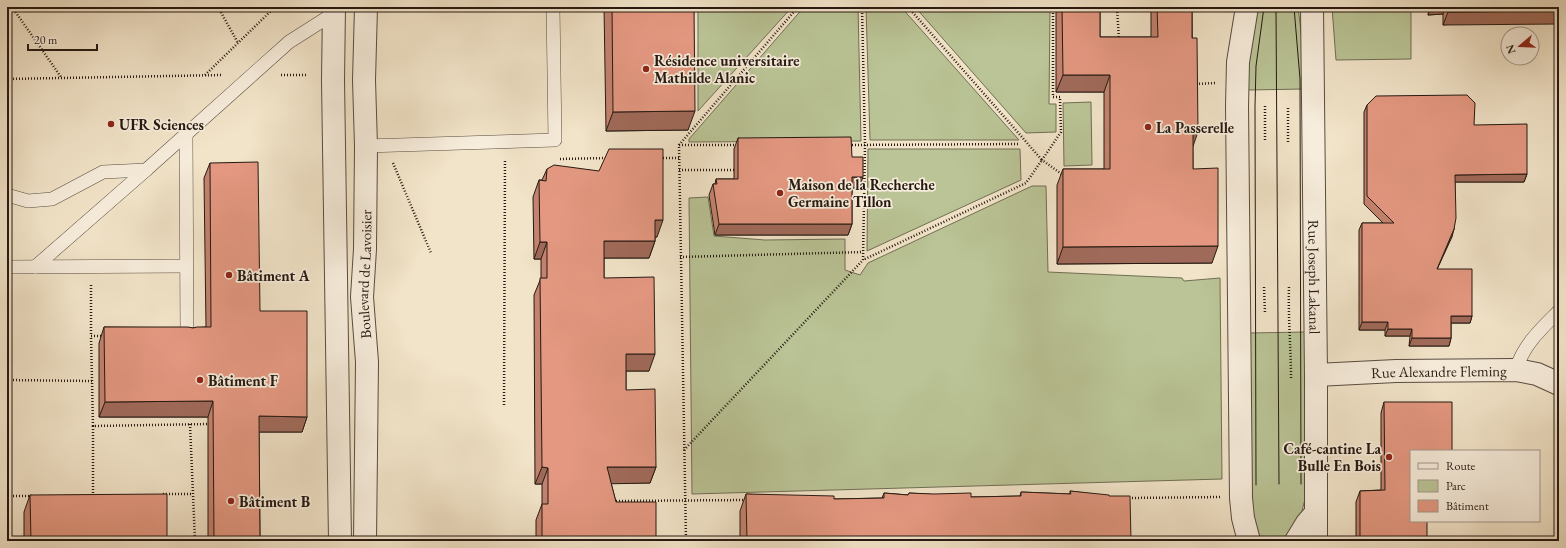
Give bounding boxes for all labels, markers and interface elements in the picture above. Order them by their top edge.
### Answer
scale bar [28,26,97,52]
north arrow [1500,26,1540,66]
text: 20 m [34,32,58,48]
text: N [1502,43,1519,56]
place label: Résidence universitaire Mathilde Alanic [654,51,800,87]
marker: Résidence universitaire Mathilde Alanic [641,64,651,74]
place label: UFR Sciences [119,115,204,134]
place label: La Passerelle [1156,118,1234,137]
marker: UFR Sciences [106,119,116,129]
marker: La Passerelle [1143,122,1153,132]
place label: Maison de la Recherche Germaine Tillon [788,175,935,211]
marker: Maison de la Recherche Germaine Tillon [775,188,785,198]
street label: Boulevard de Lavoisier [352,210,375,339]
street label: Rue Joseph Lakanal [1305,220,1325,335]
place label: Bâtiment A [237,266,310,285]
marker: Bâtiment A [224,270,234,280]
street label: Rue Alexandre Fleming [1371,361,1507,382]
place label: Bâtiment F [208,371,278,390]
marker: Bâtiment F [195,375,205,385]
place label: Café-cantine La Bulle En Bois [1283,439,1381,475]
legend [1410,450,1540,522]
marker: Café-cantine La Bulle En Bois [1384,452,1394,462]
text: Route [1446,458,1476,474]
text: Parc [1446,478,1466,494]
place label: Bâtiment B [239,492,310,511]
marker: Bâtiment B [226,496,236,506]
text: Bâtiment [1446,498,1489,514]

